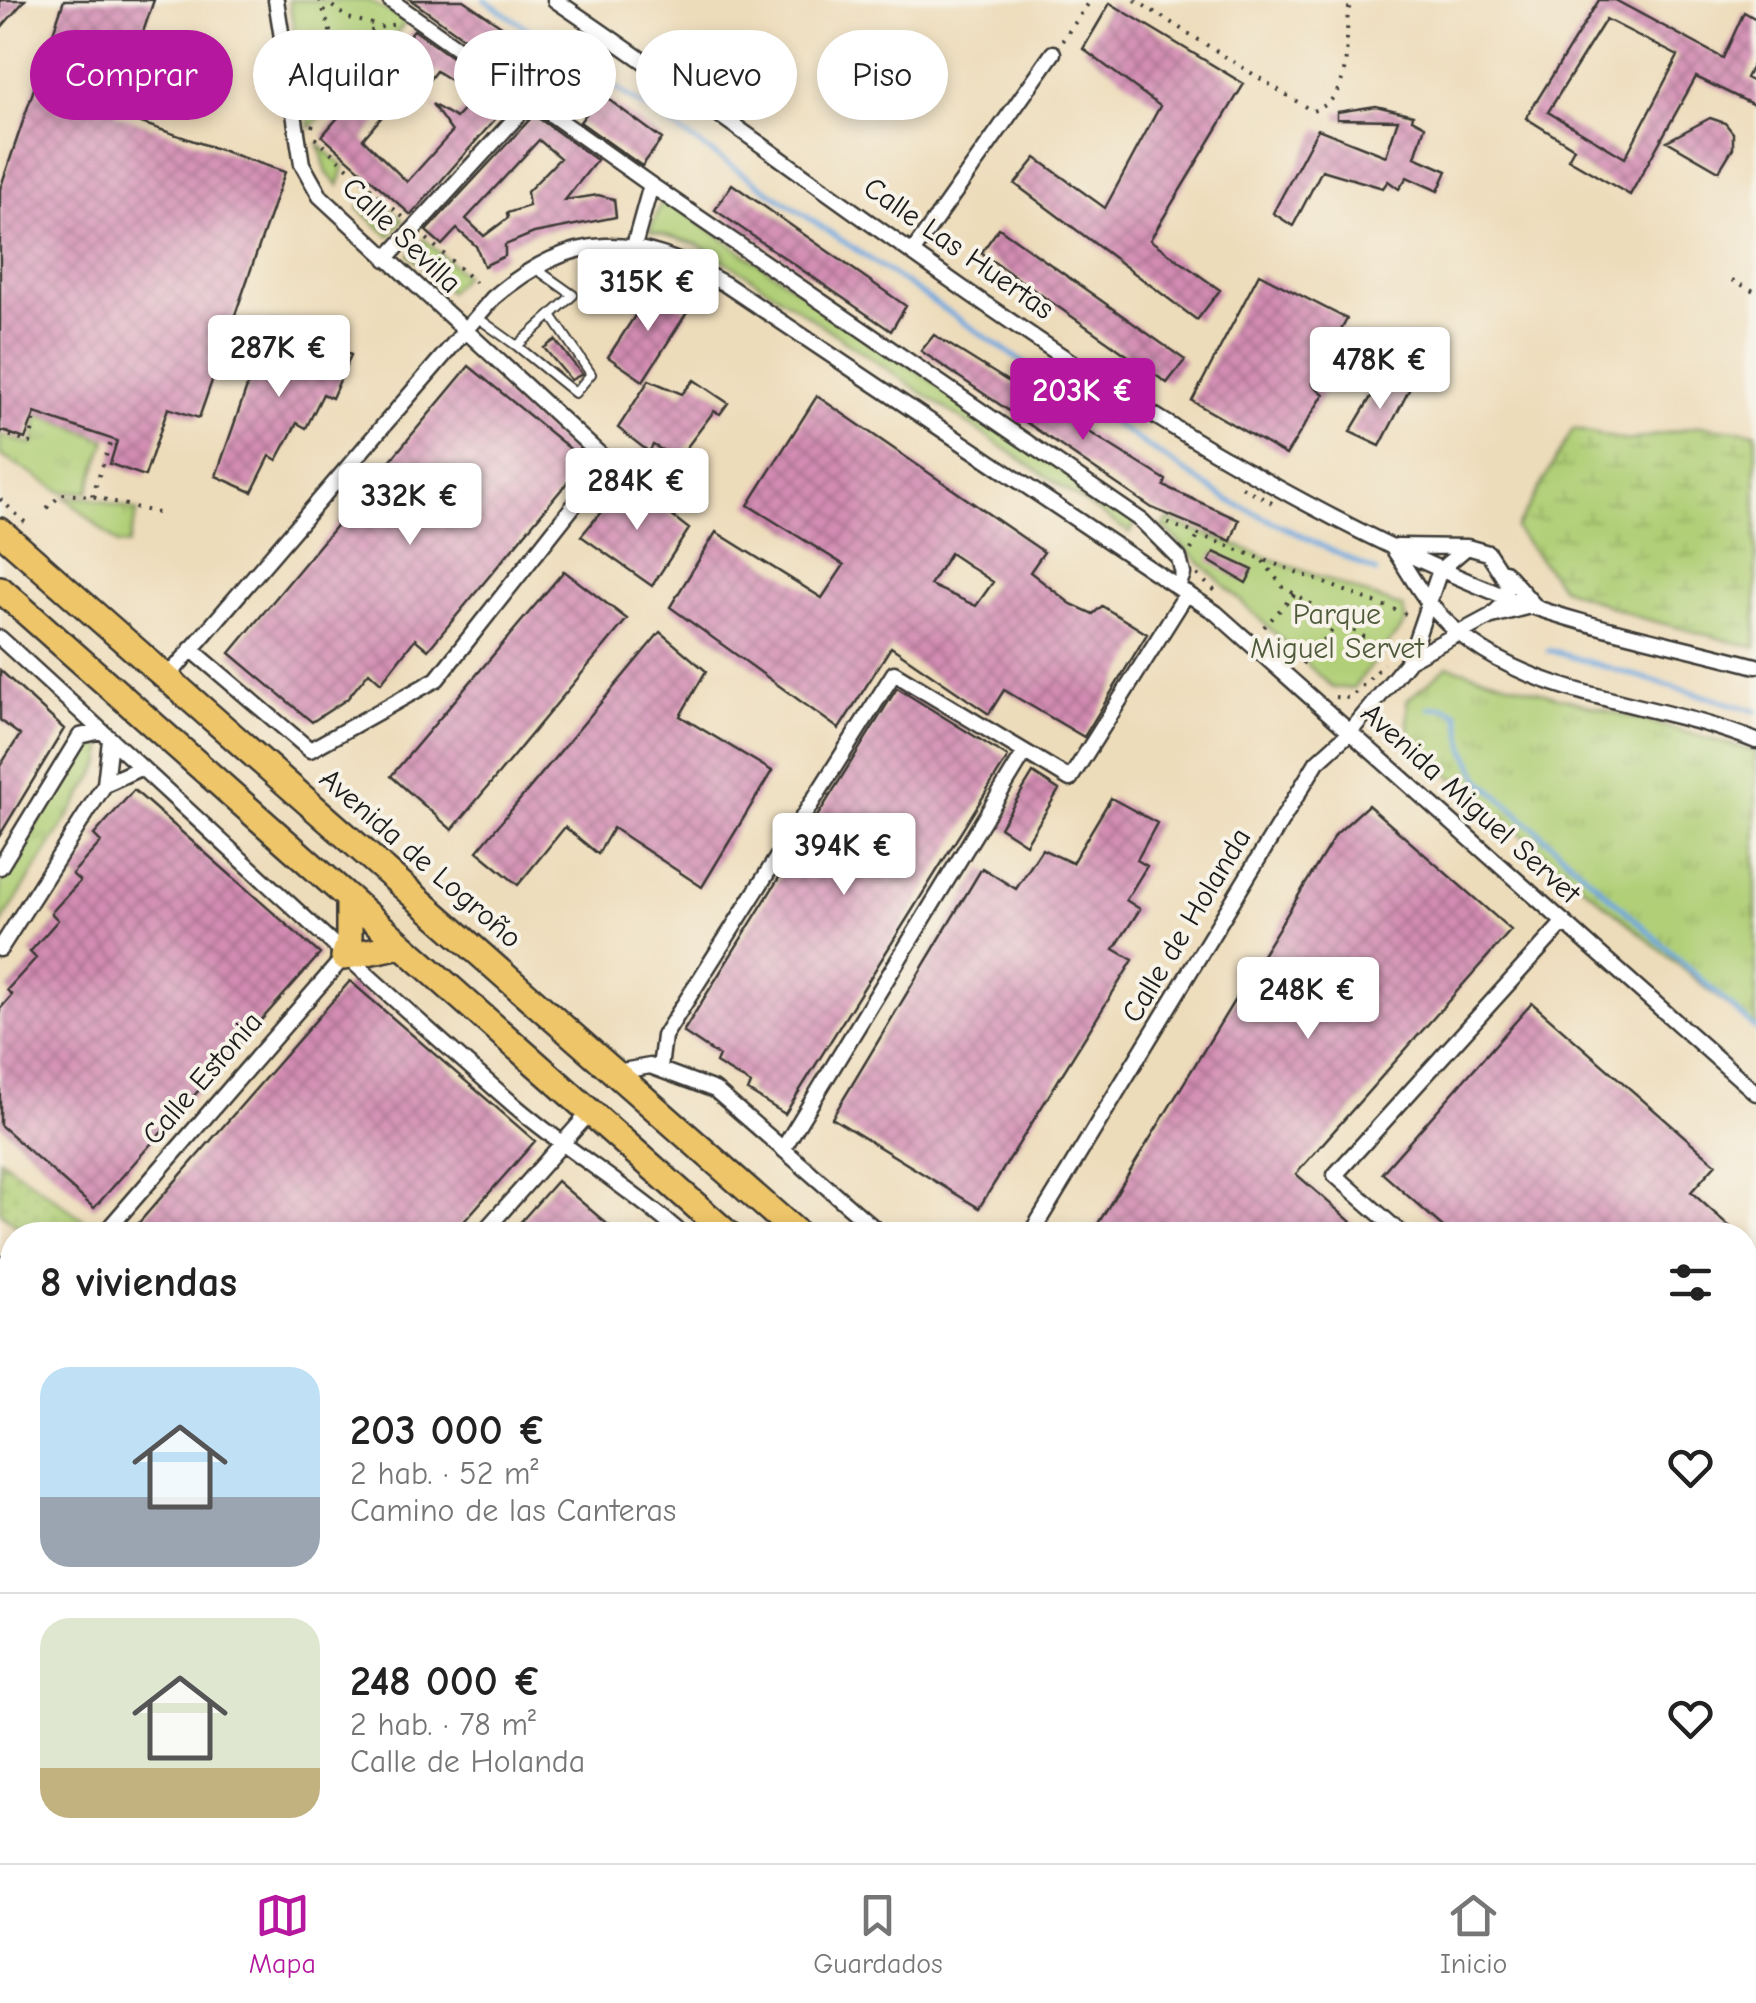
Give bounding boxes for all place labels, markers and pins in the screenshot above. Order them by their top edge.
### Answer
pin: 315K € [567,249,729,334]
pin: 287K € [198,315,360,400]
pin: 478K € [1299,327,1461,412]
pin: 203K € [1002,358,1164,443]
pin: 284K € [556,448,718,533]
pin: 332K € [329,463,491,548]
pin: 394K € [763,813,925,898]
pin: 248K € [1227,957,1389,1042]

